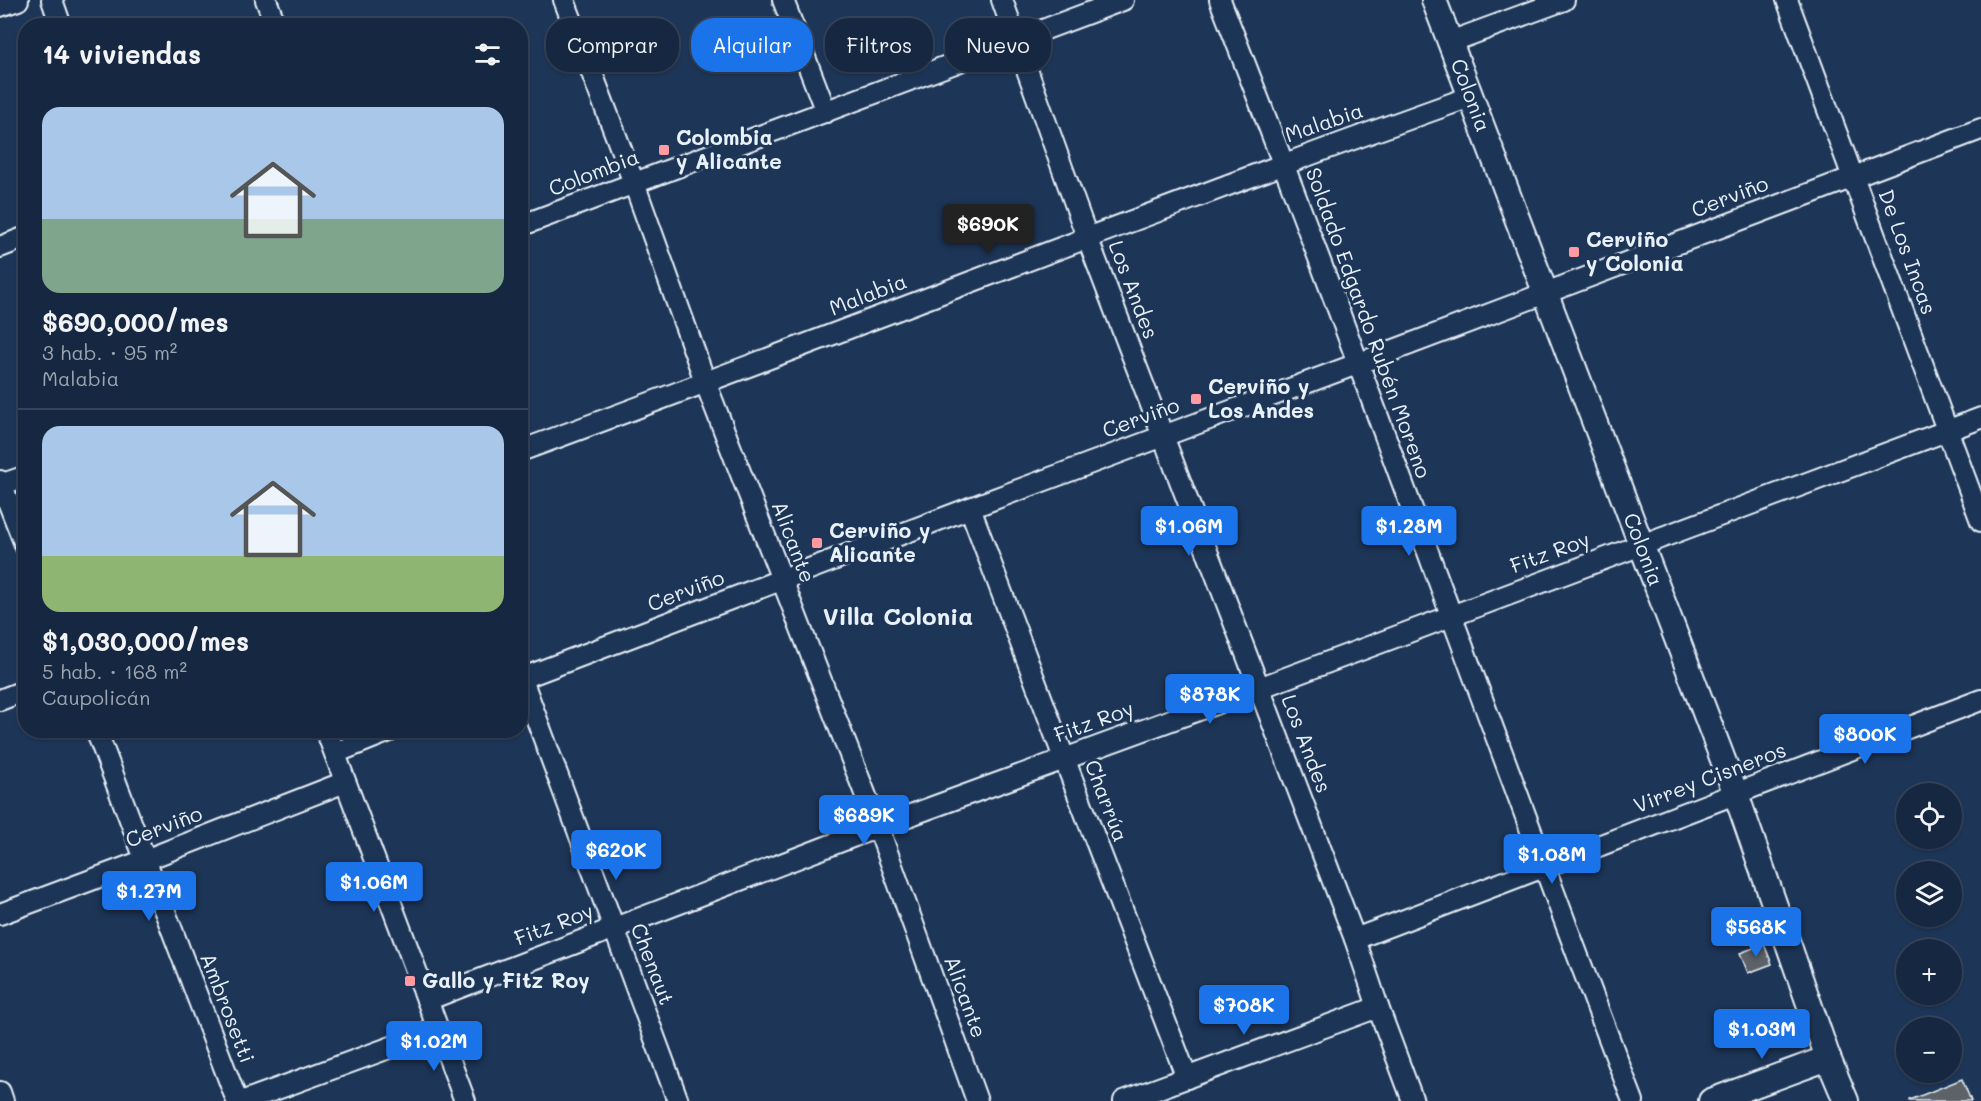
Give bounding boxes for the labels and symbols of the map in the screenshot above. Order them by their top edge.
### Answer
street label: Colonia [1445,54,1498,135]
street label: Malabia [1281,96,1366,148]
place label: Colombia y Alicante [676,123,782,175]
street label: Colombia [544,142,643,201]
marker: Colombia y Alicante [657,143,671,157]
street label: Soldado Edgardo Rubén Moreno [1301,163,1438,481]
street label: Cerviño [1687,169,1772,223]
street label: De Los Incas [1873,185,1944,318]
pin: $690K [946,204,1030,255]
place label: Cerviño y Colonia [1586,225,1684,277]
street label: Los Andes [1103,236,1165,342]
marker: Cerviño y Colonia [1567,245,1581,259]
street label: Malabia [825,266,910,321]
place label: Cerviño y Los Andes [1208,372,1314,423]
street label: Cerviño [1098,390,1183,443]
marker: Cerviño y Los Andes [1189,392,1203,406]
street label: Alicante [766,497,822,586]
pin: $1.06M [1140,506,1238,557]
pin: $1.28M [1360,506,1458,557]
street label: Colonia [1618,509,1671,590]
place label: Cerviño y Alicante [829,516,930,567]
street label: Fitz Roy [1506,525,1593,578]
marker: Cerviño y Alicante [810,536,824,550]
street label: Cerviño [643,563,728,617]
district label: Villa Colonia [823,600,973,631]
pin: $878K [1168,674,1252,725]
street label: Los Andes [1276,690,1338,796]
street label: Fitz Roy [1050,694,1137,747]
pin: $800K [1823,714,1907,765]
street label: Virrey Cisneros [1629,735,1790,818]
street label: Charrúa [1079,756,1135,845]
pin: $689K [822,795,906,846]
street label: Cerviño [121,799,206,853]
pin: $620K [574,830,658,881]
pin: $1.08M [1503,834,1601,885]
pin: $1.06M [325,862,423,913]
pin: $1.27M [100,871,198,922]
street label: Fitz Roy [510,896,597,951]
pin: $568K [1714,907,1798,958]
street label: Chenaut [626,919,681,1008]
street label: Ambrosetti [195,949,262,1066]
street label: Alicante [939,952,994,1041]
place label: Gallo y Fitz Roy [422,966,590,994]
marker: Gallo y Fitz Roy [403,974,417,988]
pin: $708K [1202,985,1286,1036]
pin: $1.03M [1713,1009,1811,1060]
pin: $1.02M [385,1021,483,1072]

